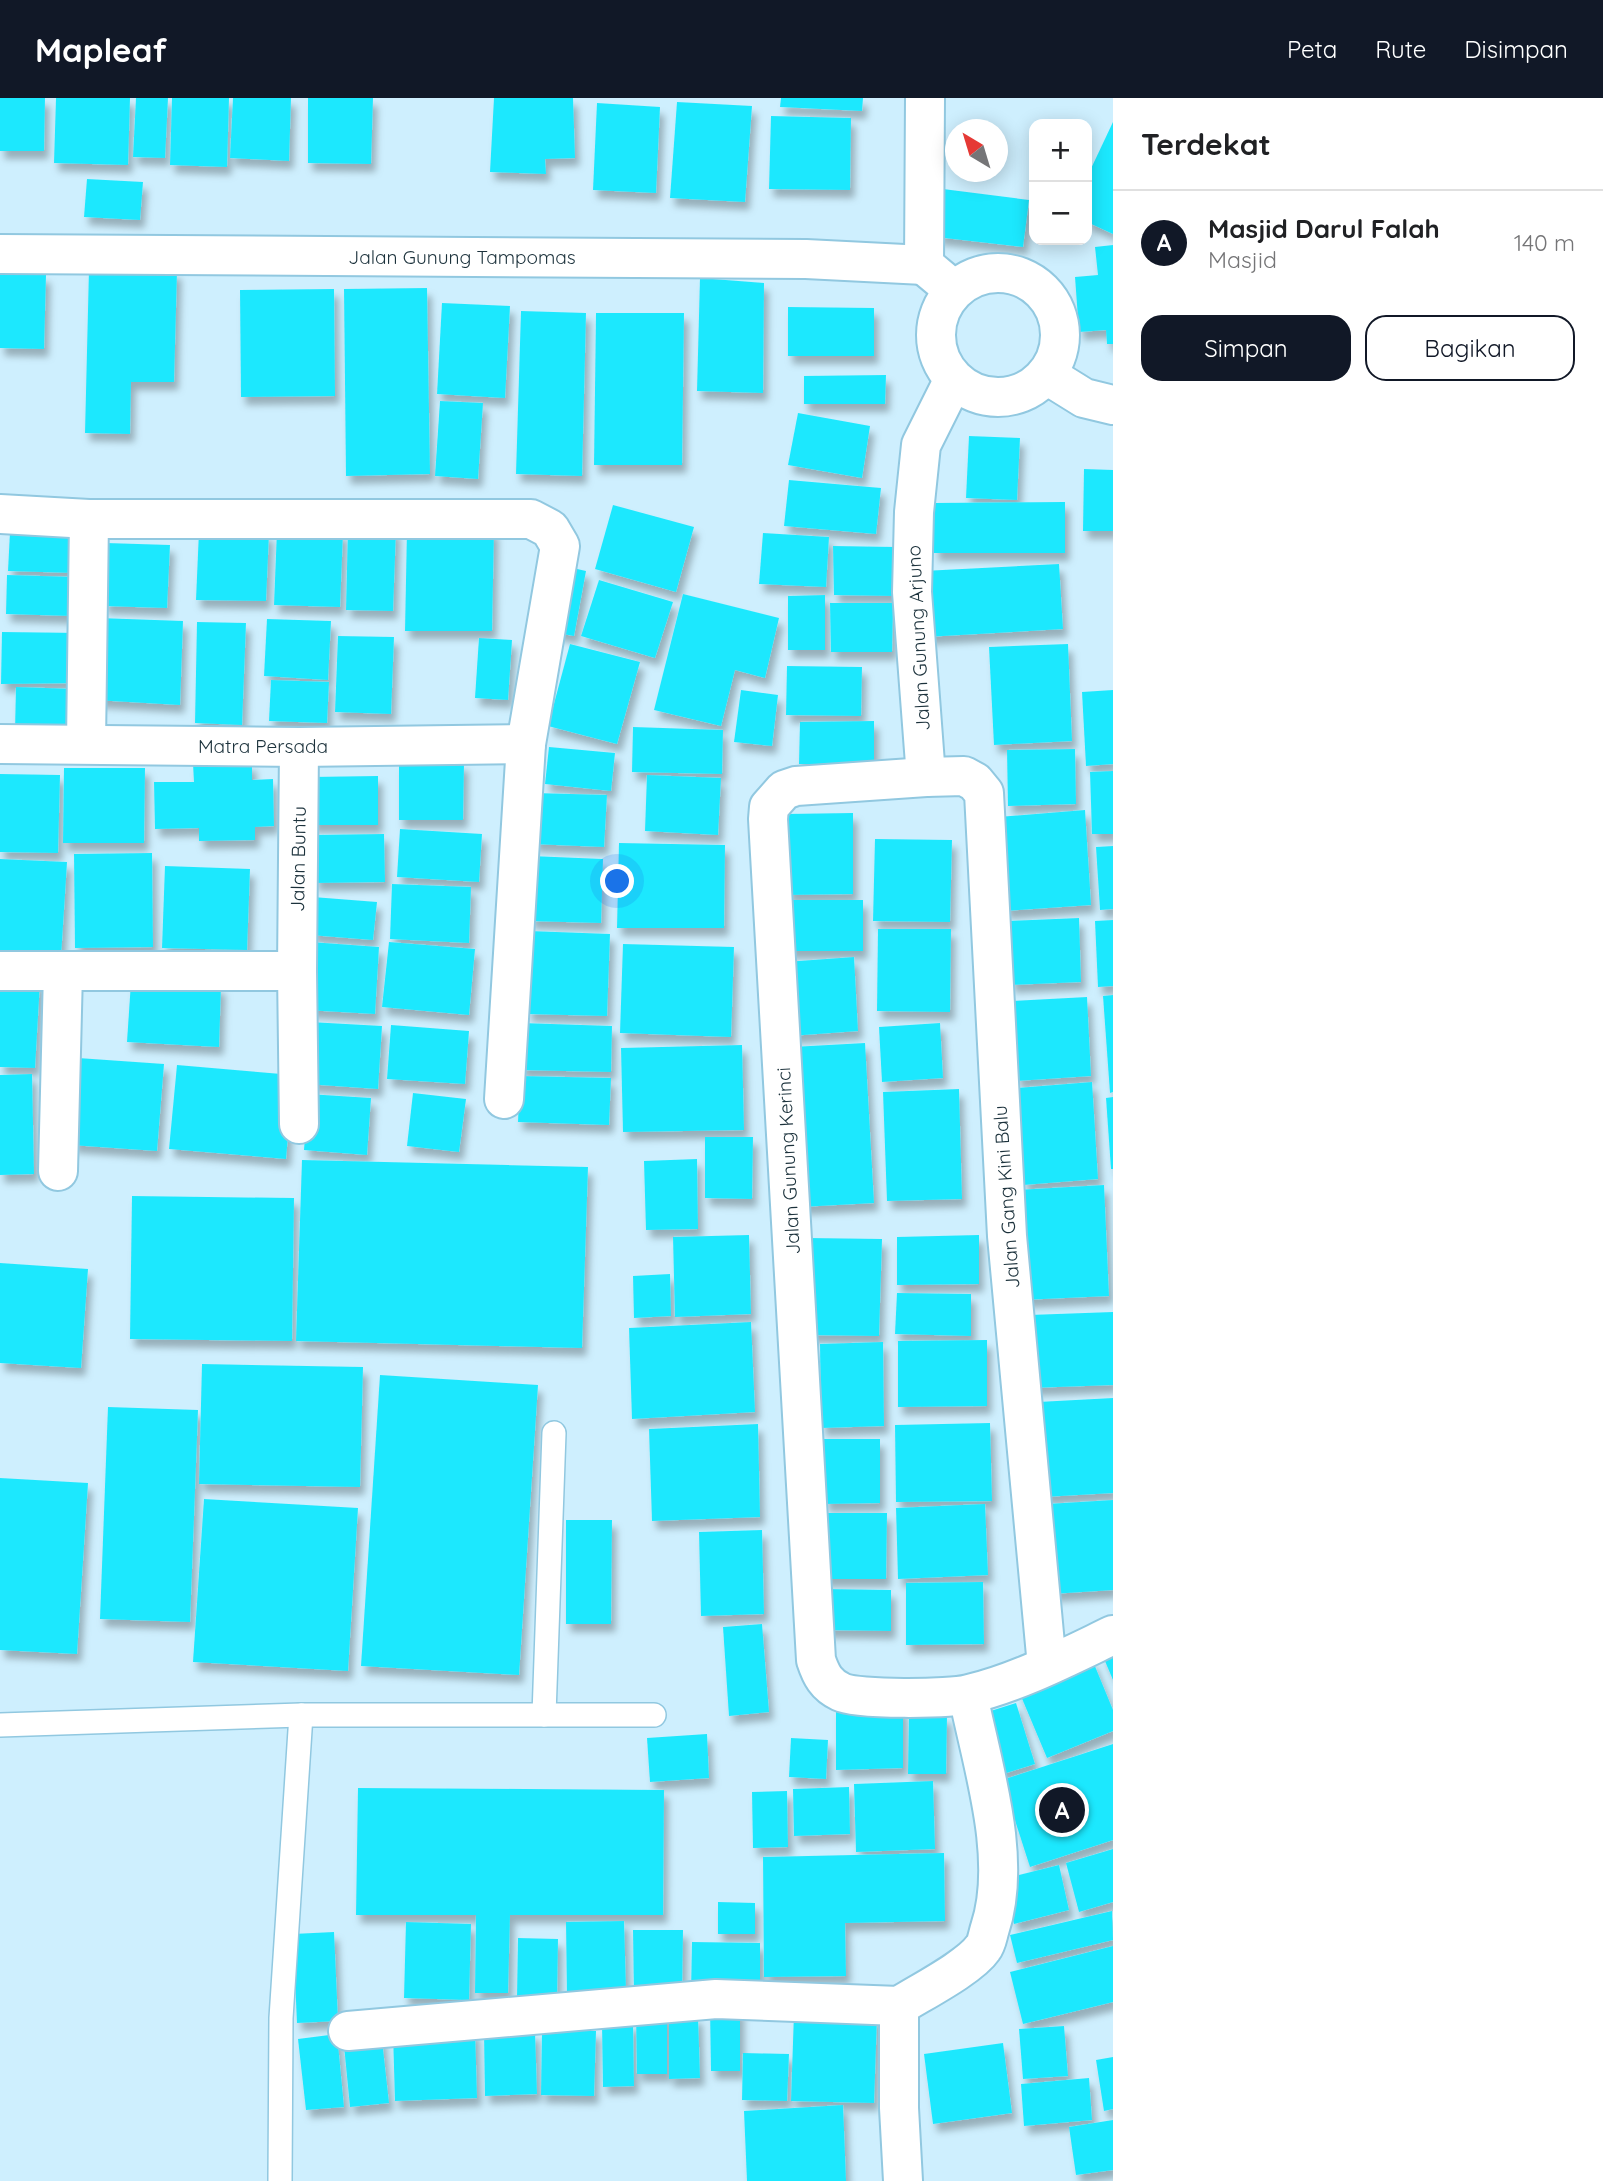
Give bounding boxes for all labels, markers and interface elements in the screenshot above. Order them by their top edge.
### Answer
text: Mapleaf [35,29,167,70]
text: Peta [1287,34,1337,64]
text: Rute [1375,34,1426,64]
text: Disimpan [1464,34,1568,64]
north arrow [945,119,1008,182]
map controls [1029,119,1092,245]
button: + [1029,119,1092,182]
text: Terdekat [1141,125,1271,163]
button: − [1029,182,1092,245]
text: Masjid Darul Falah [1208,212,1440,245]
text: A [1157,228,1171,257]
text: 140 m [1514,228,1575,257]
street label: Jalan Gunung Tampomas [348,245,576,269]
text: Masjid [1208,245,1277,274]
button: Simpan [1141,315,1351,381]
button: Bagikan [1365,315,1575,381]
street label: Jalan Gunung Arjuno [901,544,935,732]
street label: Matra Persada [198,734,328,758]
street label: Jalan Buntu [285,806,311,912]
your location [600,864,634,898]
street label: Jalan Gunung Kerinci [771,1067,805,1255]
street label: Jalan Gang Kini Balu [988,1105,1024,1289]
pin: A [1039,1784,1085,1836]

